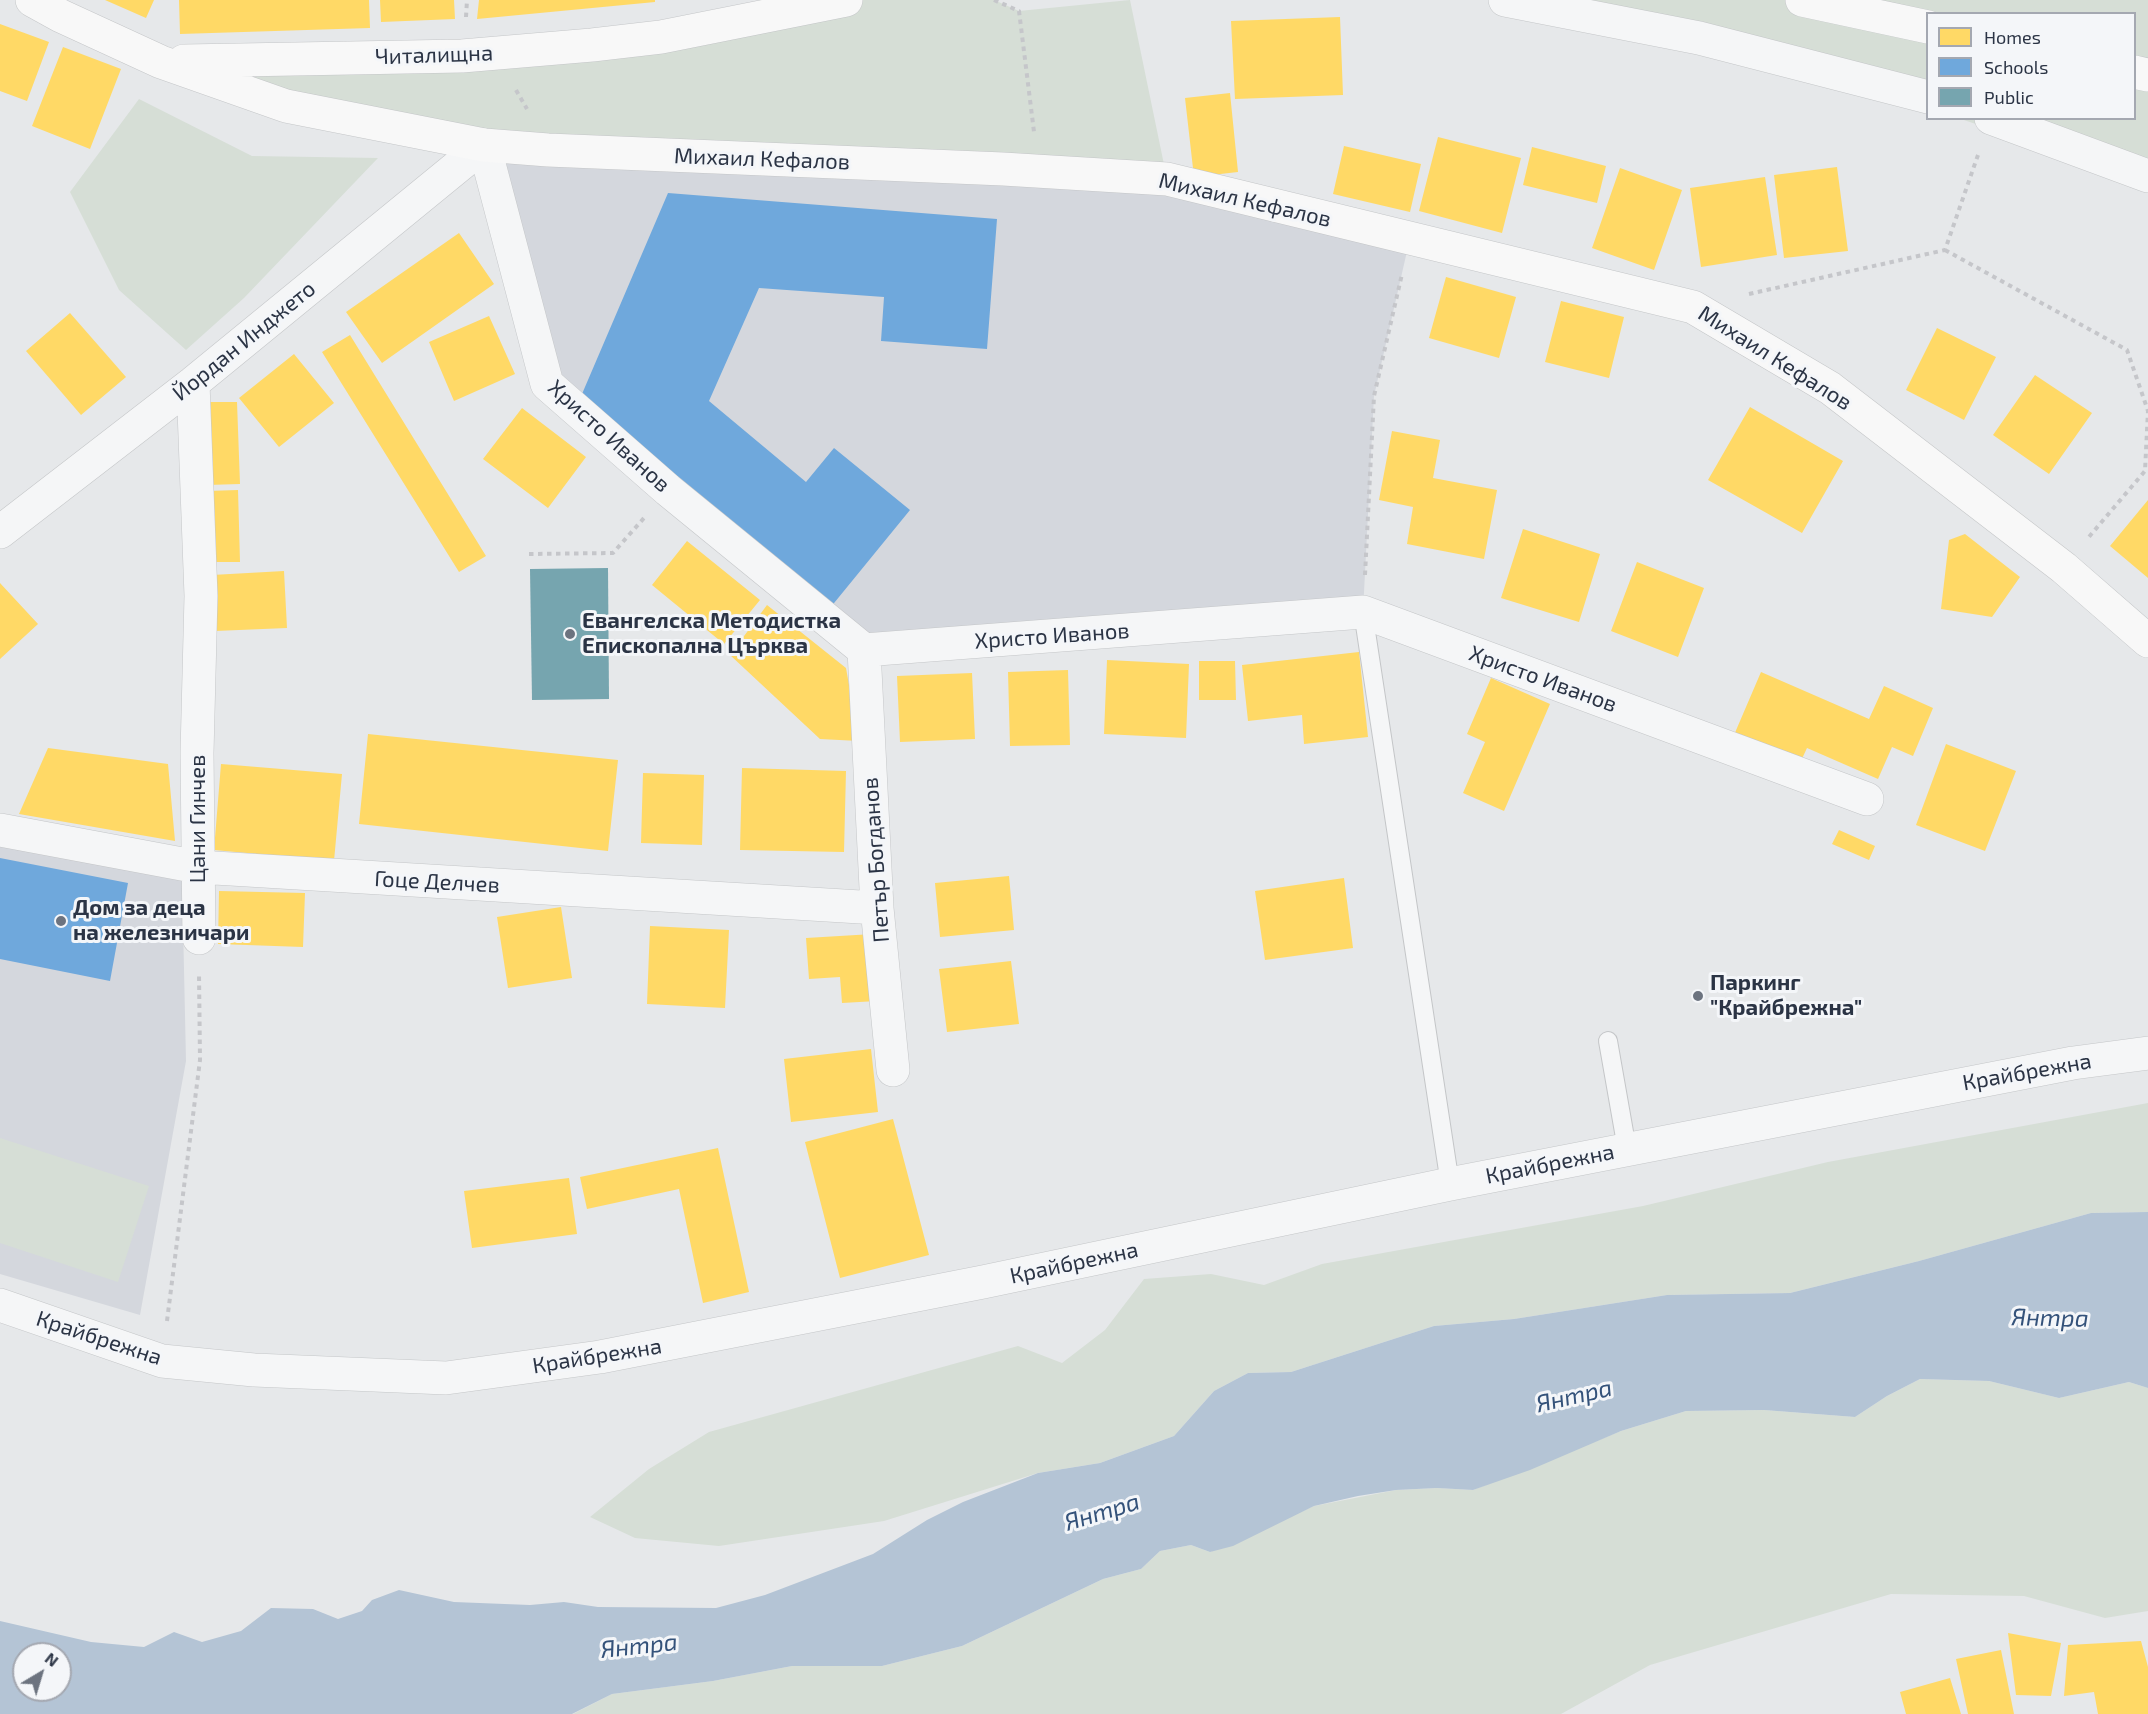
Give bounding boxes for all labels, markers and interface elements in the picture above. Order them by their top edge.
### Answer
legend [1926,12,2136,120]
text: Homes [1984,26,2041,48]
street label: Читалищна [375,40,493,70]
text: Schools [1984,56,2048,78]
text: Public [1984,86,2034,108]
street label: Михаил Кефалов [673,143,851,175]
street label: Михаил Кефалов [1156,167,1334,233]
street label: Йордан Инджето [167,275,321,407]
street label: Михаил Кефалов [1693,300,1857,416]
street label: Христо Иванов [542,374,676,498]
place label: Евангелска Методистка Епископална Църква [582,608,841,660]
street label: Христо Иванов [974,617,1130,655]
marker: Евангелска Методистка Епископална Църква [563,627,577,641]
street label: Христо Иванов [1466,640,1620,718]
street label: Цани Гинчев [185,755,211,883]
street label: Петър Богданов [857,777,895,943]
street label: Гоце Делчев [374,866,500,898]
place label: Дом за деца на железничари [73,895,249,946]
marker: Дом за деца на железничари [54,914,68,928]
place label: Паркинг "Крайбрежна" [1710,970,1862,1022]
marker: Паркинг "Крайбрежна" [1691,989,1705,1003]
street label: Крайбрежна [1960,1048,2094,1096]
street label: Крайбрежна [1483,1139,1617,1189]
street label: Крайбрежна [1007,1237,1141,1289]
water label: Янтра [2011,1303,2089,1333]
street label: Крайбрежна [33,1305,165,1371]
street label: Крайбрежна [530,1333,664,1379]
water label: Янтра [1533,1373,1615,1419]
water label: Янтра [1061,1487,1143,1537]
water label: Янтра [599,1628,679,1664]
north arrow [12,1642,72,1702]
text: N [42,1648,63,1670]

